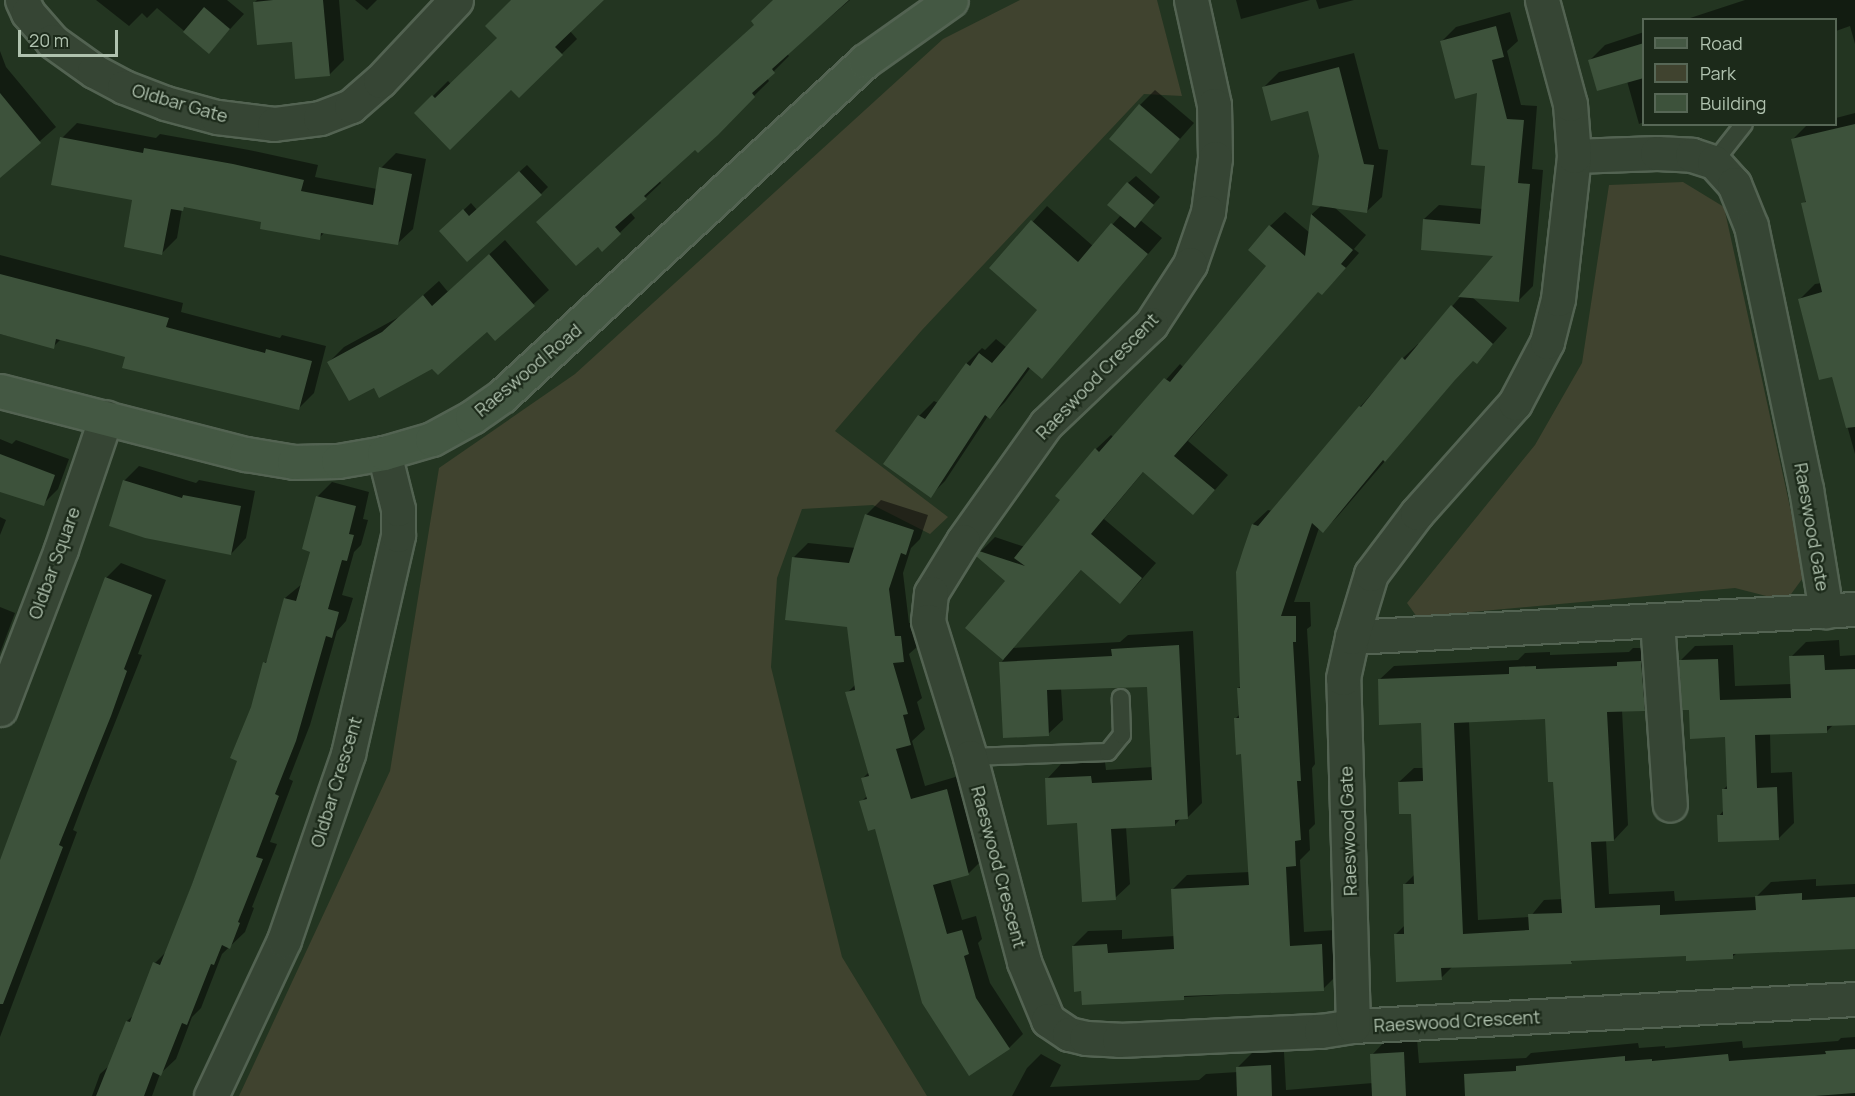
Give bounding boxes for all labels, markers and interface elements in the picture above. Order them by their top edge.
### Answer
scale bar [21,18,122,56]
legend [1642,18,1837,126]
text: 20 m [29,28,69,52]
text: Road [1700,31,1743,55]
text: Park [1700,61,1736,85]
street label: Oldbar Gate [130,79,230,127]
text: Building [1700,91,1766,115]
street label: Raeswood Crescent [1031,308,1163,444]
street label: Raeswood Road [470,319,586,421]
street label: Raeswood Gate [1790,461,1834,593]
street label: Oldbar Square [24,504,84,622]
street label: Oldbar Crescent [306,714,366,850]
street label: Raeswood Gate [1335,766,1361,896]
street label: Raeswood Crescent [967,784,1031,950]
street label: Raeswood Crescent [1373,1006,1541,1036]

